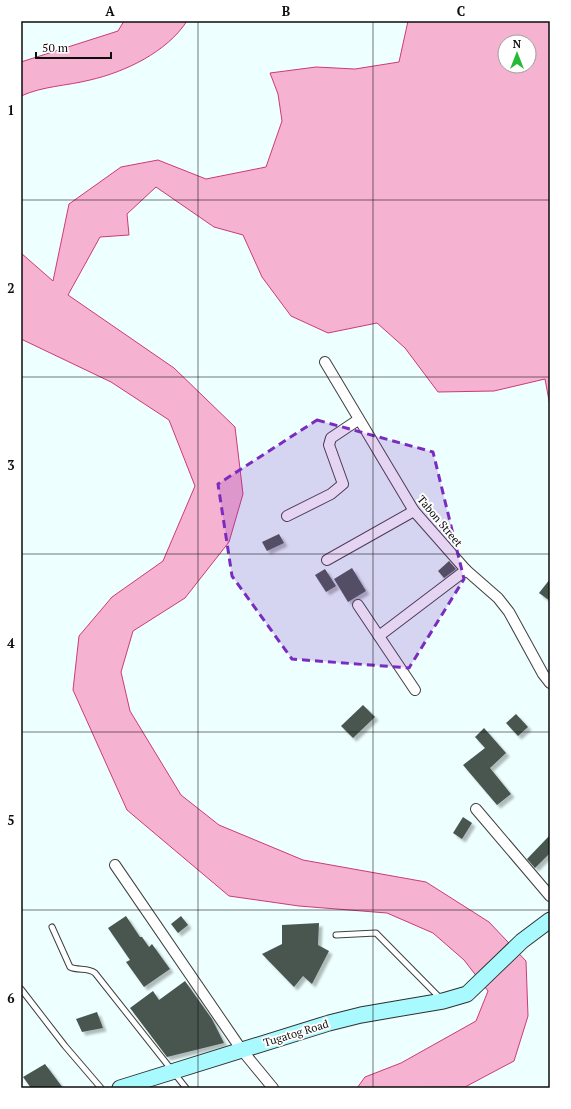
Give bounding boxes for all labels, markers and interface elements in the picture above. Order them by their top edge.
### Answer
text: A [105,2,115,20]
text: B [282,2,290,20]
text: C [457,2,465,20]
scale bar [36,34,111,60]
north arrow [497,34,537,74]
text: N [513,37,522,51]
text: 50 m [42,40,69,55]
text: 1 [7,101,15,119]
text: 2 [7,279,15,297]
text: 3 [7,456,15,474]
street label: Tabon Street [414,492,466,550]
text: 4 [7,634,15,652]
text: 5 [7,811,15,829]
text: 6 [7,989,15,1007]
street label: Tugatog Road [262,1016,330,1050]

